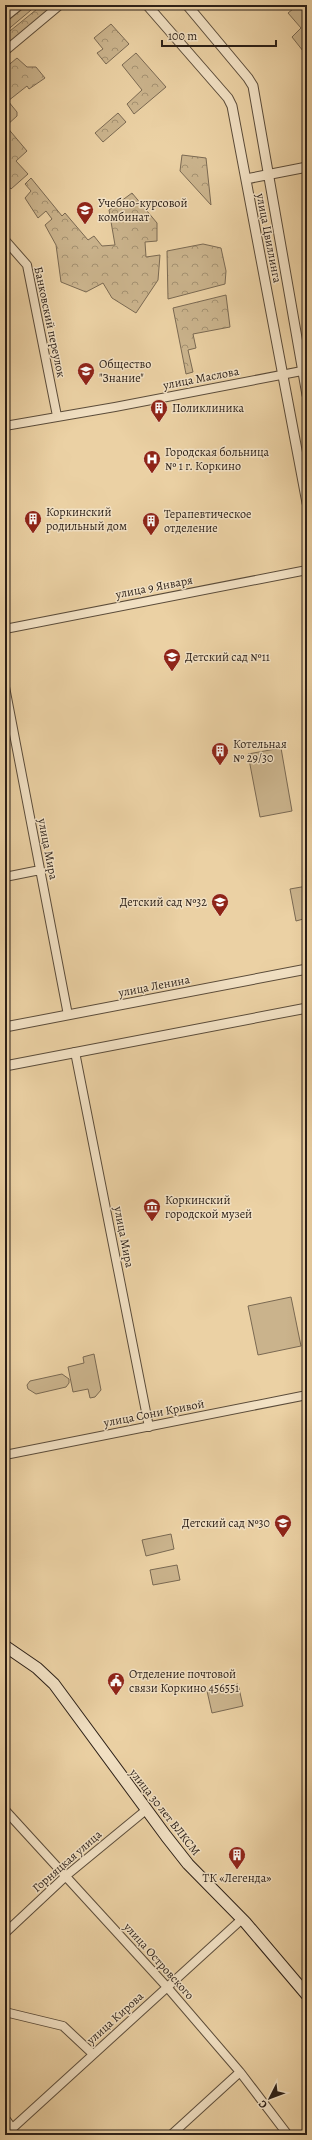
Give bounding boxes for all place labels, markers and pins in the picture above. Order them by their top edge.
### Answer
place label: Учебно-курсовой комбинат [98,195,187,225]
school or university icon: Учебно-курсовой комбинат [75,200,95,225]
place label: Общество "Знание" [99,356,151,386]
school or university icon: Общество "Знание" [76,361,96,386]
building icon: Поликлиника [149,398,169,423]
place label: Поликлиника [172,400,245,416]
place label: Городская больница № 1 г. Коркино [165,444,270,474]
hospital icon: Городская больница № 1 г. Коркино [142,449,162,474]
place label: Коркинский родильный дом [46,504,127,534]
place label: Терапевтическое отделение [164,506,251,536]
building icon: Коркинский родильный дом [23,509,43,534]
building icon: Терапевтическое отделение [141,511,161,536]
school or university icon: Детский сад №11 [162,647,182,672]
place label: Детский сад №11 [185,649,270,665]
place label: Котельная № 29/30 [233,736,287,766]
building icon: Котельная № 29/30 [210,741,230,766]
school or university icon: Детский сад №32 [210,892,230,917]
place label: Детский сад №32 [120,894,207,910]
place label: Коркинский городской музей [165,1192,252,1222]
museum icon: Коркинский городской музей [142,1197,162,1222]
school or university icon: Детский сад №30 [273,1513,293,1538]
place label: Детский сад №30 [182,1515,270,1531]
place label: Отделение почтовой связи Коркино 456551 [129,1666,239,1696]
public building icon: Отделение почтовой связи Коркино 456551 [106,1671,126,1696]
building icon: ТК «Легенда» [227,1845,247,1870]
place label: ТК «Легенда» [203,1870,271,1886]

